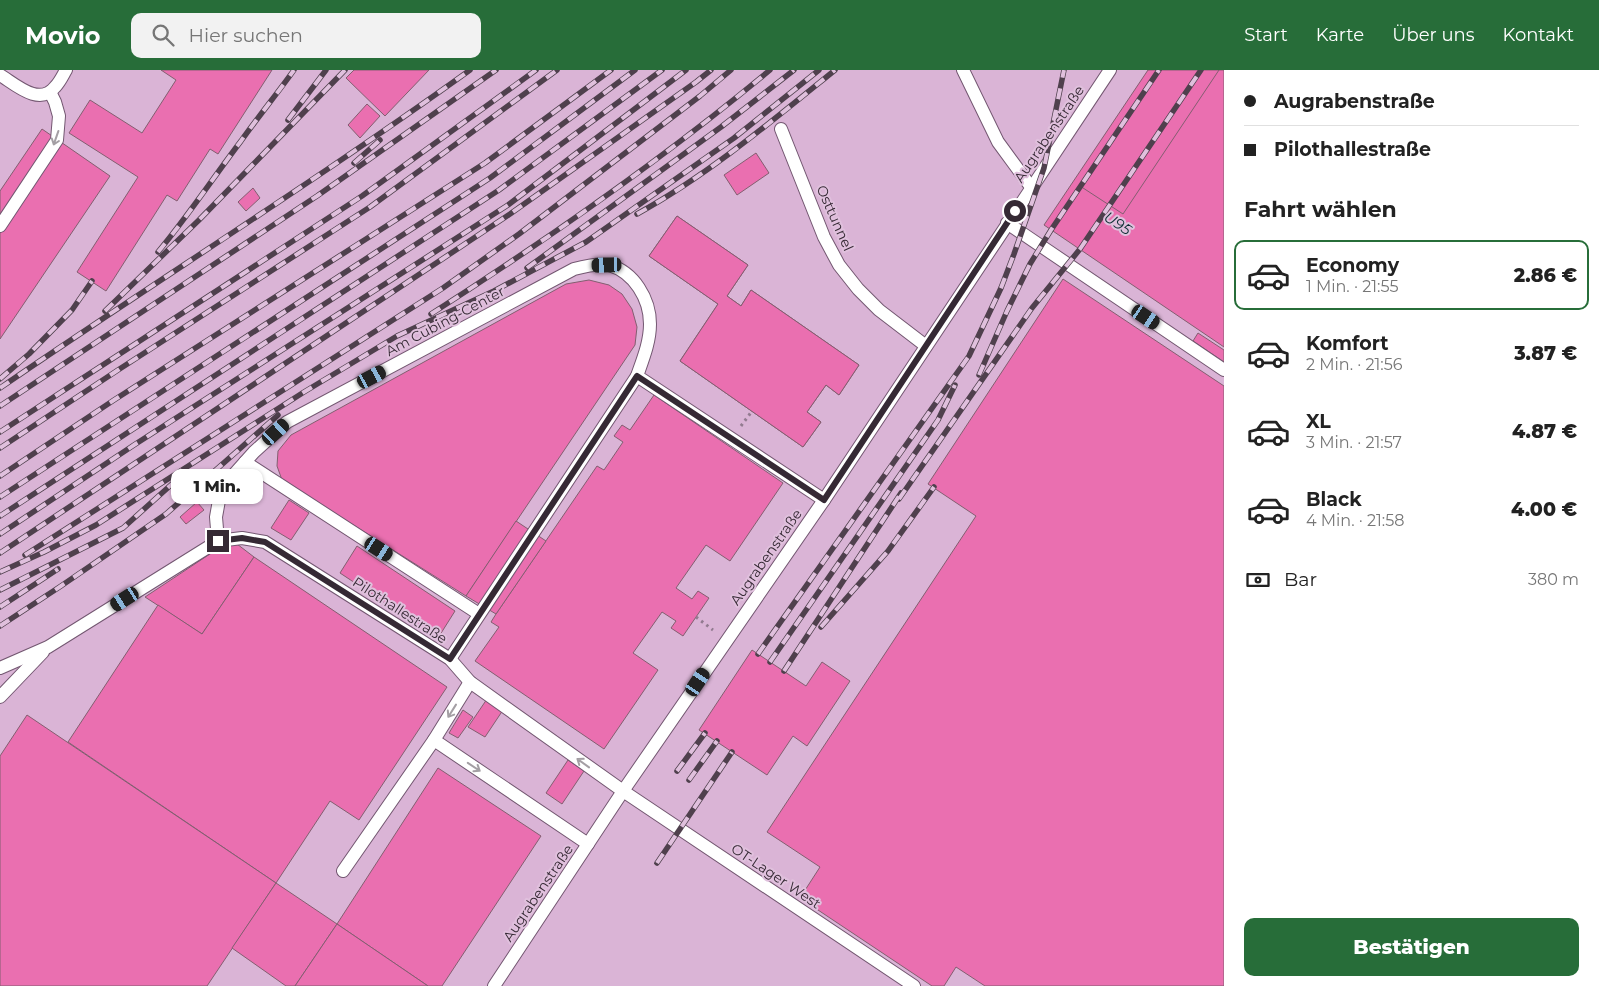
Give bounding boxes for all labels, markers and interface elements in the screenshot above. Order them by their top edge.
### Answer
search box [131,13,481,58]
text: Movio [25,21,101,50]
icon: search [149,21,177,49]
text: Hier suchen [189,24,303,47]
text: Start [1244,24,1288,46]
text: Karte [1316,24,1364,46]
text: Über uns [1392,24,1475,46]
text: Kontakt [1503,24,1574,46]
street label: Augrabenstraße [1010,82,1088,186]
text: Augrabenstraße [1274,90,1435,113]
one-way arrow [51,130,60,145]
text: Pilothallestraße [1274,138,1431,161]
street label: Osttunnel [812,182,858,254]
text: Fahrt wählen [1244,196,1397,223]
route start [1004,200,1026,222]
water label: U95 [1101,207,1136,239]
icon: car [1246,253,1291,298]
text: Economy [1306,254,1399,277]
car [591,257,622,273]
text: 2.86 € [1514,264,1577,287]
text: 1 Min. · 21:55 [1306,277,1398,296]
street label: Am Cubing-Center [382,282,508,360]
car [1129,302,1162,332]
icon: car [1246,331,1291,376]
text: Komfort [1306,332,1388,355]
text: 3.87 € [1514,342,1577,365]
text: 2 Min. · 21:56 [1306,355,1403,374]
car [355,363,388,391]
icon: car [1246,409,1291,454]
text: XL [1306,410,1331,433]
car [259,416,292,448]
text: 4.87 € [1512,420,1577,443]
text: 3 Min. · 21:57 [1306,433,1402,452]
callout: 1 Min. [172,468,264,504]
text: 1 Min. [193,477,241,496]
icon: car [1246,487,1291,532]
text: Black [1306,488,1362,511]
text: 4.00 € [1511,498,1577,521]
street label: Augrabenstraße [726,505,806,609]
text: 4 Min. · 21:58 [1306,511,1405,530]
route end [207,530,229,552]
car [362,535,395,563]
icon: cash [1244,566,1272,594]
text: Bar [1284,568,1317,591]
text: 380 m [1528,570,1579,589]
street label: Pilothallestraße [349,573,451,647]
car [108,585,141,613]
car [683,665,712,699]
one-way arrow [447,704,457,718]
one-way arrow [576,758,590,768]
one-way arrow [467,762,481,772]
street label: OT-Lager West [728,839,824,913]
street label: Augrabenstraße [499,841,577,945]
button: Bestätigen [1244,918,1579,976]

